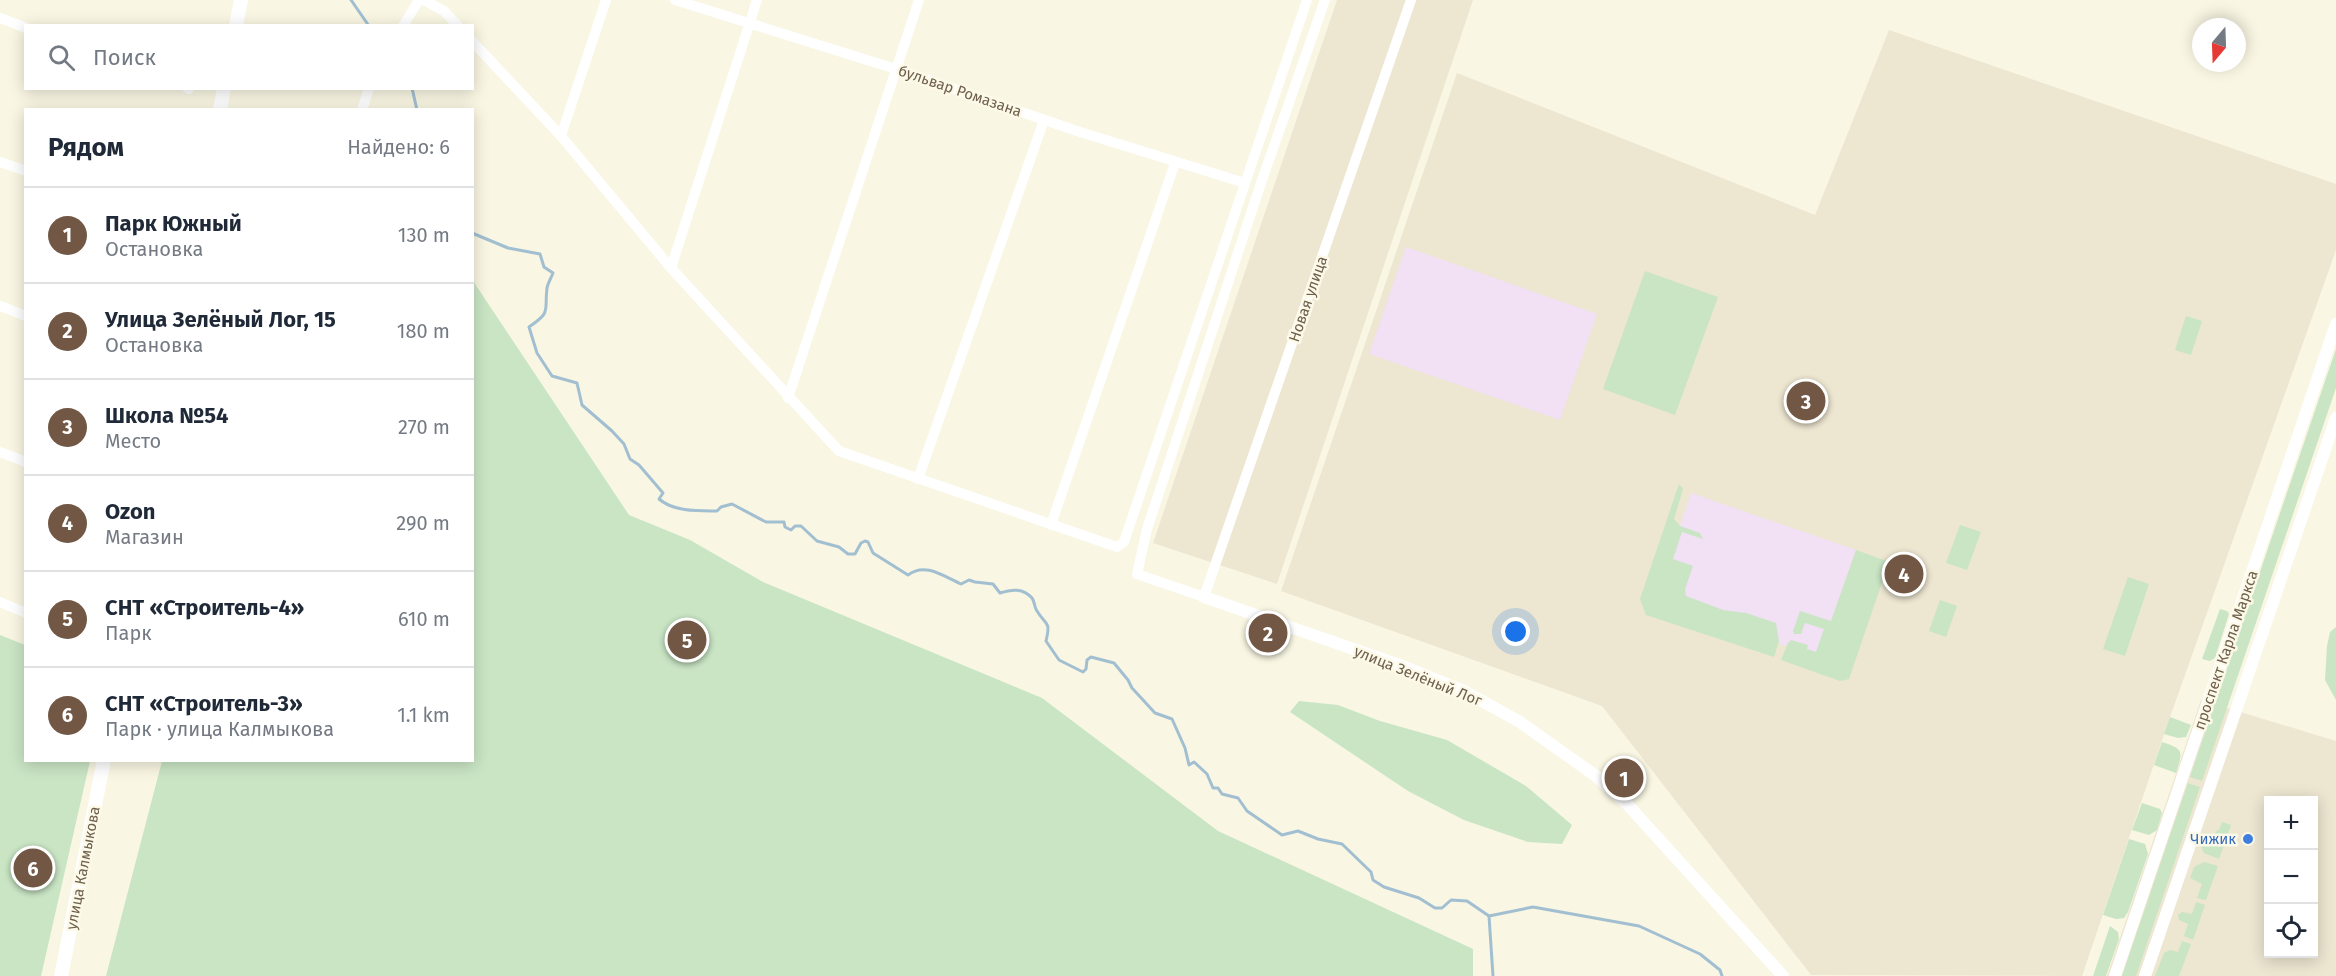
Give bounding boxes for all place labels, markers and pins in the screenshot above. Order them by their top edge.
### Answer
pin: 3 [1786,378,1826,424]
pin: 4 [1884,552,1924,596]
pin: 2 [1248,610,1288,656]
pin: 5 [668,618,706,662]
pin: 1 [1604,756,1644,800]
place label: Чижик [2190,830,2236,848]
marker: Чижик [2241,832,2255,846]
pin: 6 [14,846,52,890]

